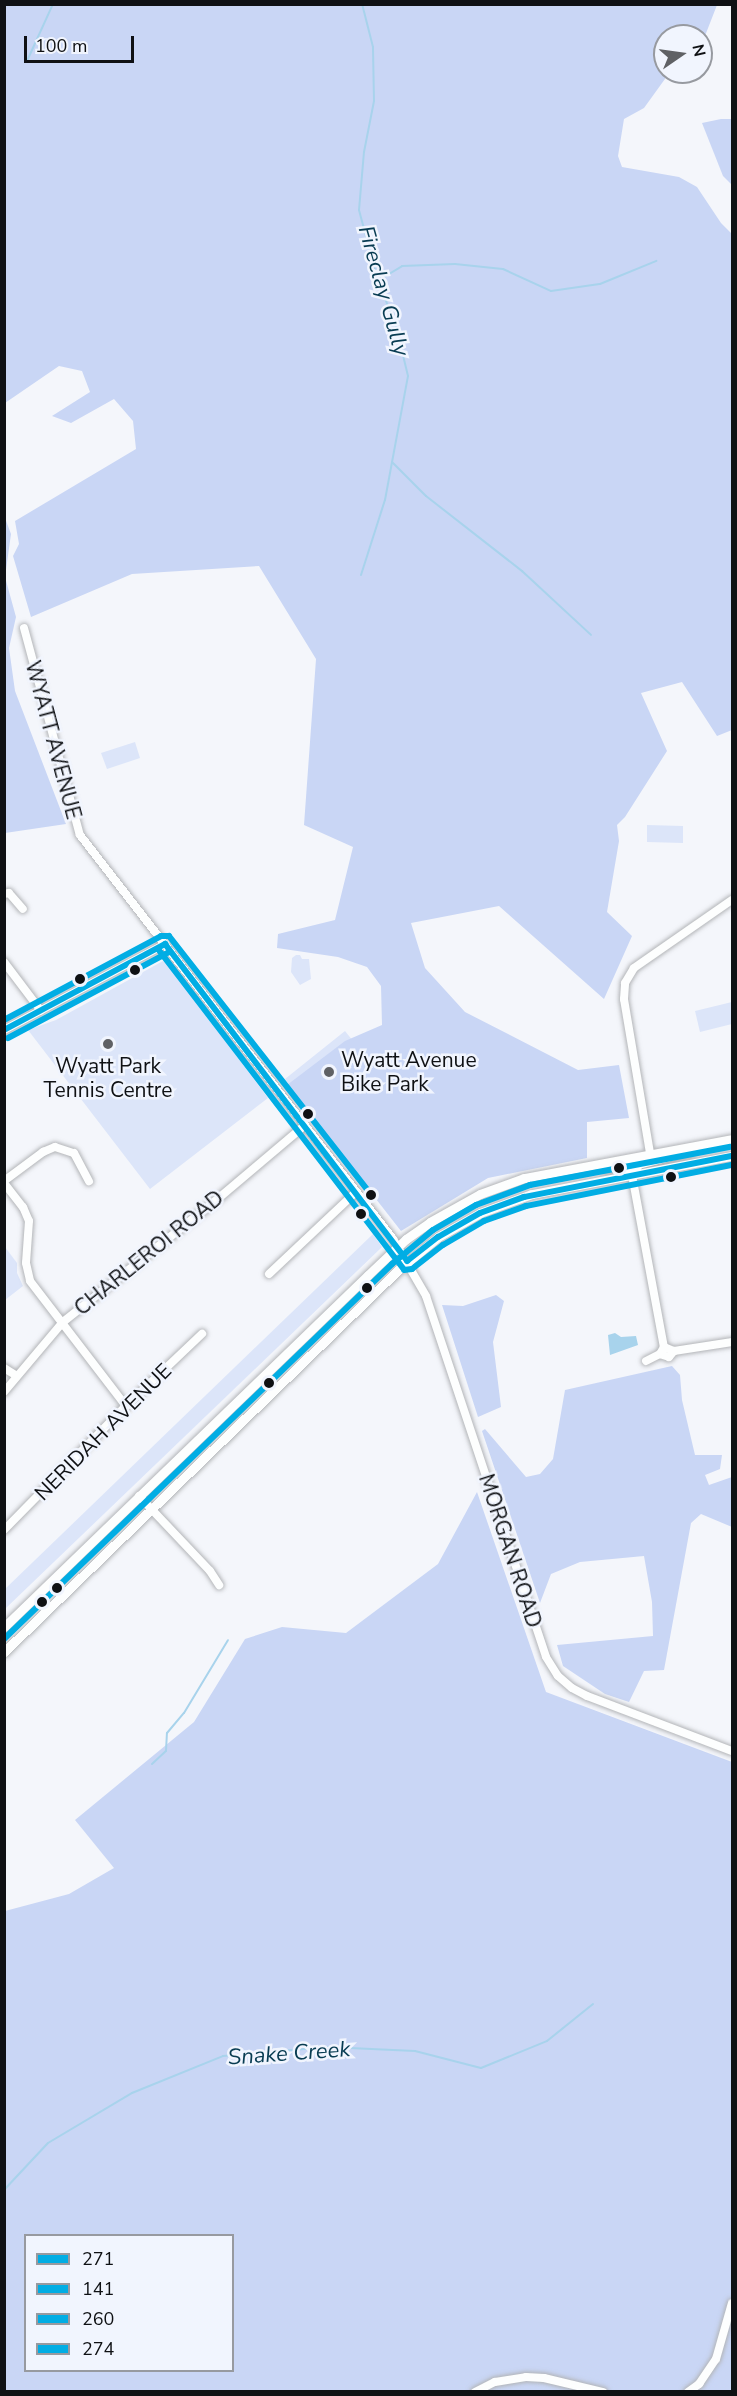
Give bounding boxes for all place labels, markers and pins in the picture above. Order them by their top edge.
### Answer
unlabelled marker [129,964,141,976]
unlabelled marker [74,973,86,985]
marker: Wyatt Park Tennis Centre [101,1037,115,1051]
place label: Wyatt Avenue Bike Park [341,1047,477,1097]
place label: Wyatt Park Tennis Centre [44,1053,172,1103]
marker: Wyatt Avenue Bike Park [322,1065,336,1079]
unlabelled marker [302,1108,314,1120]
unlabelled marker [613,1162,625,1174]
unlabelled marker [665,1171,677,1183]
unlabelled marker [365,1189,377,1201]
unlabelled marker [355,1208,367,1220]
unlabelled marker [361,1282,373,1294]
unlabelled marker [263,1377,275,1389]
unlabelled marker [51,1582,63,1594]
unlabelled marker [36,1596,48,1608]

